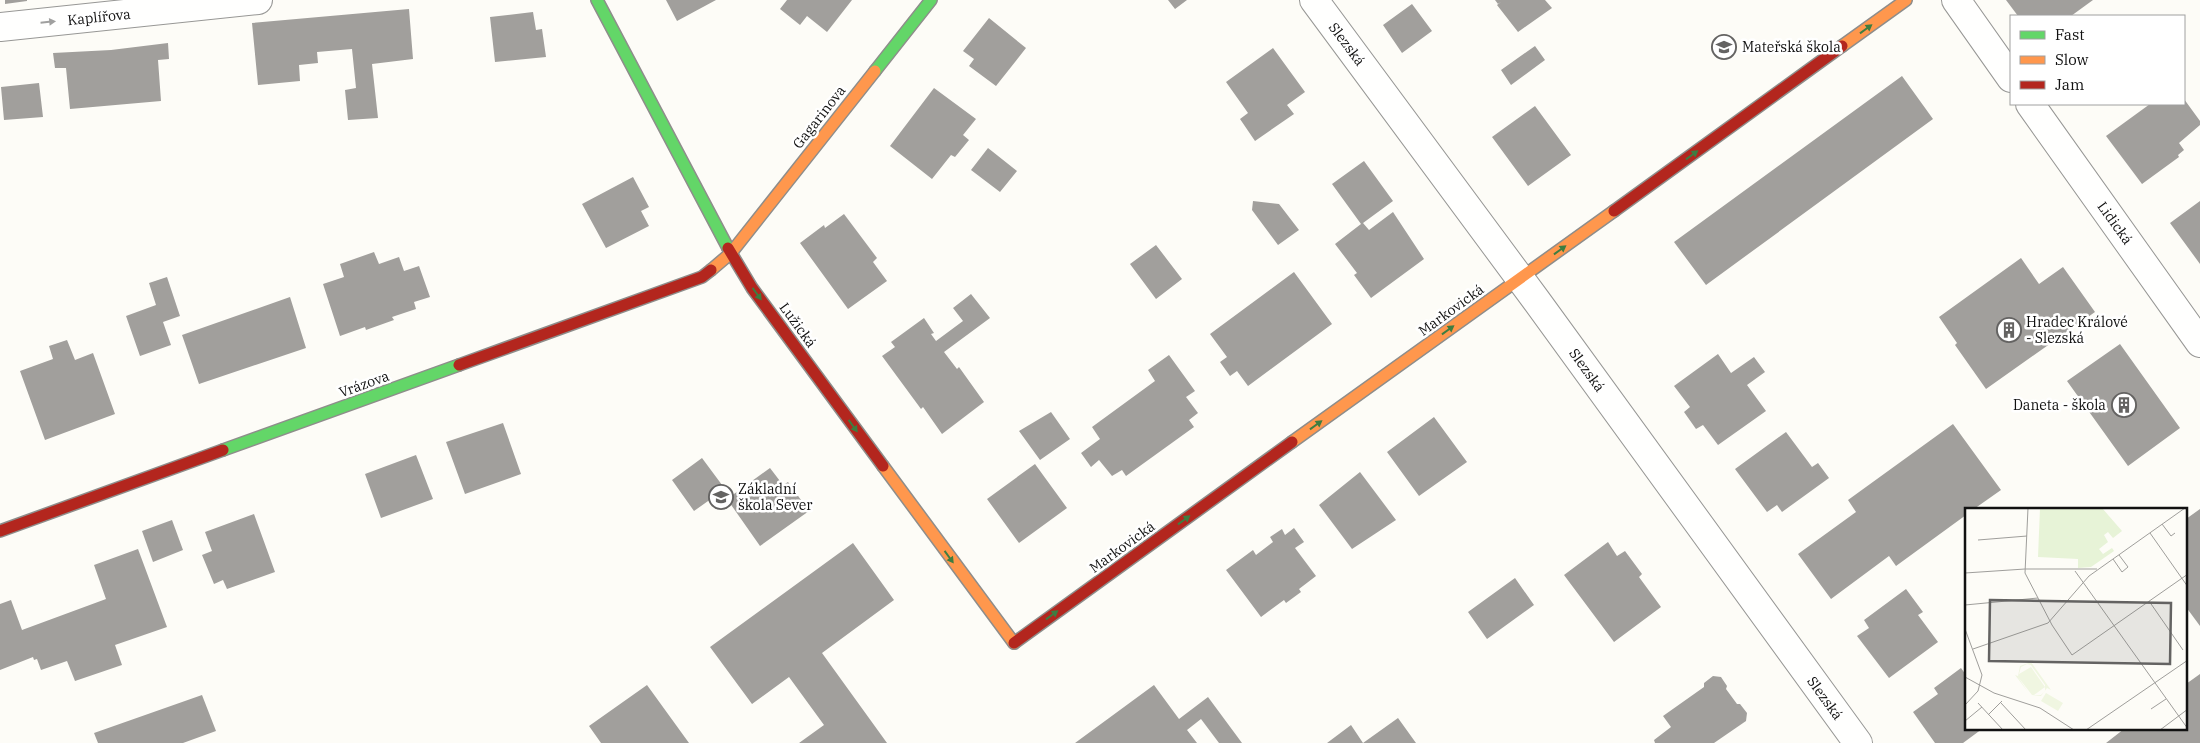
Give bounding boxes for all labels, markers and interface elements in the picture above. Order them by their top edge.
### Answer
street label: Kaplířova [67,5,132,29]
legend [2010,15,2185,105]
one-way arrow [41,18,57,26]
street label: Slezská [1325,19,1369,69]
one-way arrow [1859,24,1873,34]
text: Fast [2055,25,2085,44]
school or university icon: Mateřská škola [1711,34,1737,60]
place label: Mateřská škola [1742,38,1841,56]
text: Slow [2055,50,2089,69]
text: Jam [2055,75,2084,94]
street label: Gagarinova [789,82,849,152]
one-way arrow [1685,150,1699,160]
street label: Lidická [2093,198,2137,248]
one-way arrow [1553,245,1567,255]
street label: Markovická [1415,280,1488,340]
one-way arrow [752,288,762,301]
street label: Lužická [776,299,821,351]
place label: Hradec Králové - Slezská [2026,313,2128,347]
building icon: Hradec Králové - Slezská [1996,317,2022,343]
one-way arrow [1441,325,1454,336]
street label: Slezská [1565,345,1609,396]
street label: Vrázova [336,367,392,401]
building icon: Daneta - škola [2111,392,2137,418]
place label: Daneta - škola [2013,396,2106,414]
one-way arrow [848,419,858,432]
one-way arrow [1309,420,1322,431]
place label: Základní škola Sever [738,480,813,514]
school or university icon: Základní škola Sever [708,484,734,510]
inset map [1965,508,2188,730]
one-way arrow [1177,515,1191,525]
street label: Markovická [1086,517,1159,577]
one-way arrow [944,550,954,563]
one-way arrow [1045,610,1059,620]
street label: Slezská [1803,673,1847,724]

